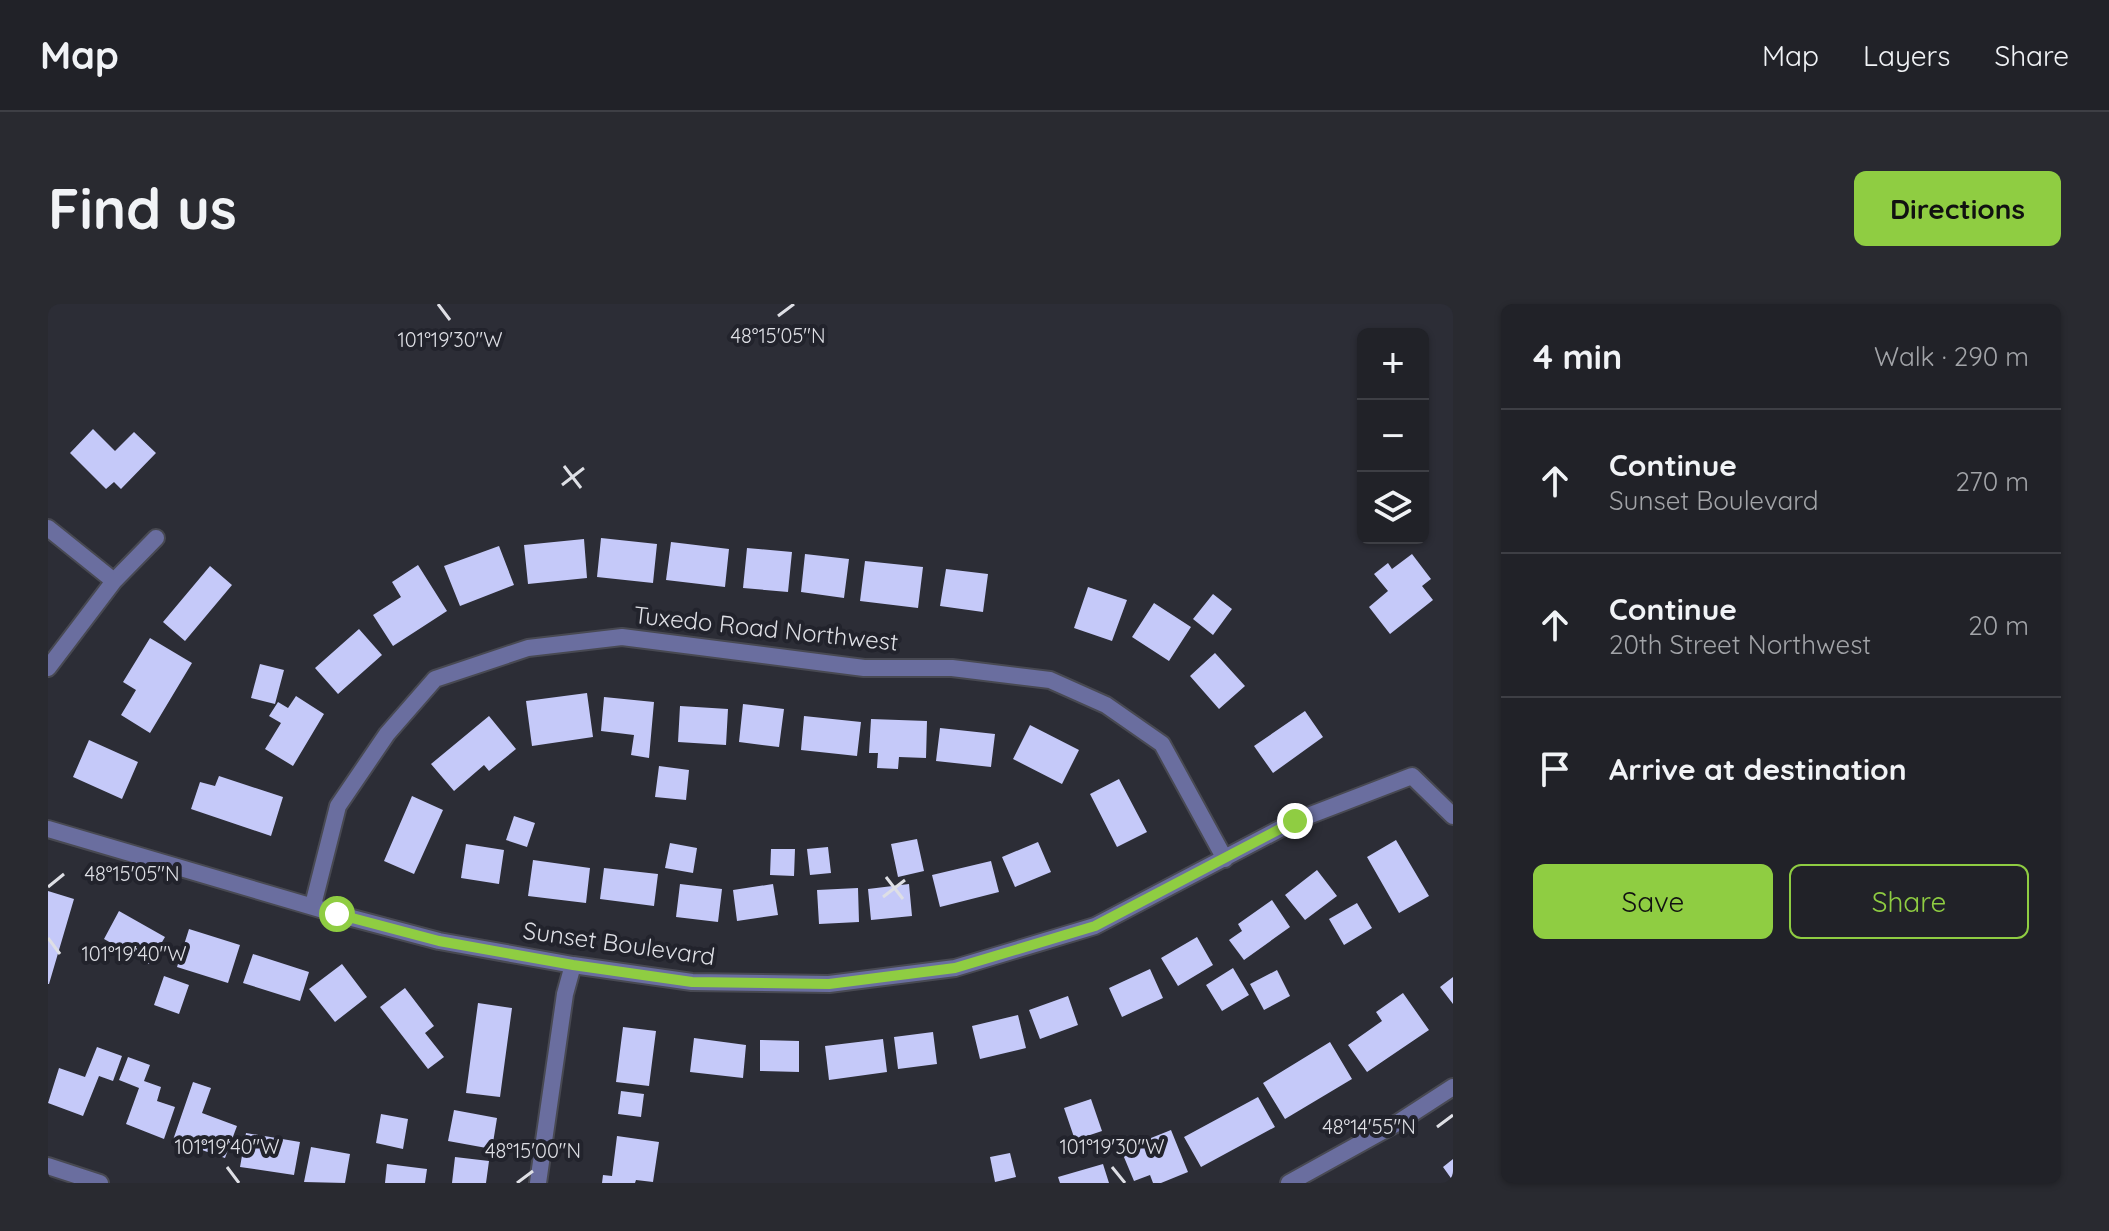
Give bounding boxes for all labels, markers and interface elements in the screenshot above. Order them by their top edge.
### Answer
text: Map [40,31,119,79]
text: Map [1762,38,1819,73]
text: Layers [1863,38,1950,73]
text: Share [1994,38,2069,73]
button: Directions [1854,171,2061,246]
text: Find us [48,173,237,243]
text: 48°15'05"N [730,323,826,348]
text: 101°19'30"W [397,327,503,352]
map controls [1357,328,1429,544]
button: + [1357,328,1429,400]
text: 4 min [1533,335,1622,378]
text: Walk · 290 m [1874,340,2029,373]
button: − [1357,400,1429,472]
text: Continue [1609,446,1737,484]
icon: ahead [1533,459,1577,503]
text: 270 m [1955,465,2029,498]
button: layers [1357,472,1429,544]
text: Sunset Boulevard [1609,484,1819,517]
text: Continue [1609,590,1737,628]
street label: Tuxedo Road Northwest [632,599,900,657]
icon: ahead [1533,603,1577,647]
text: 20 m [1968,609,2029,642]
text: 20th Street Northwest [1609,628,1871,661]
icon: arrive [1533,747,1577,791]
text: Arrive at destination [1609,750,1907,788]
route end [1277,803,1313,839]
text: 48°15'05"N [84,861,180,886]
button: Save [1533,864,1773,939]
button: Share [1789,864,2029,939]
route start [319,896,355,932]
street label: Sunset Boulevard [521,915,717,971]
text: 101°19'40"W [81,941,187,966]
text: 48°14'55"N [1322,1114,1416,1139]
text: 101°19'40"W [174,1134,280,1159]
text: 101°19'30"W [1059,1134,1165,1159]
text: 48°15'00"N [485,1138,581,1163]

